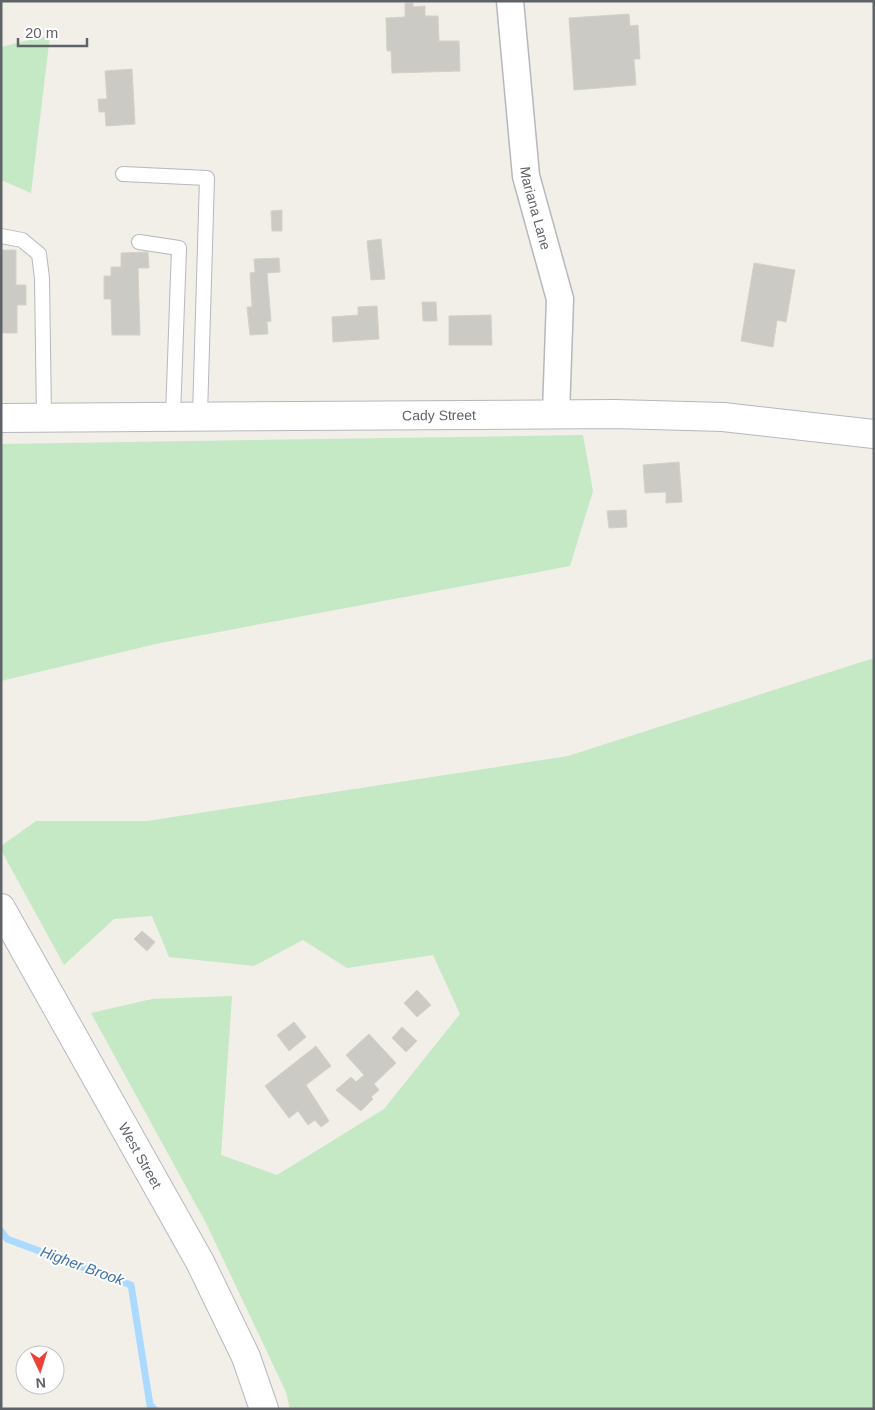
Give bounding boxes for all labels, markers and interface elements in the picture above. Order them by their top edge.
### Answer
scale bar [18,15,86,47]
text: 20 m [25,24,58,41]
street label: Mariana Lane [517,166,554,252]
street label: Cady Street [402,407,476,423]
street label: West Street [115,1120,165,1191]
water label: Higher Brook [38,1243,128,1289]
north arrow [15,1345,65,1395]
text: N [35,1375,47,1391]

